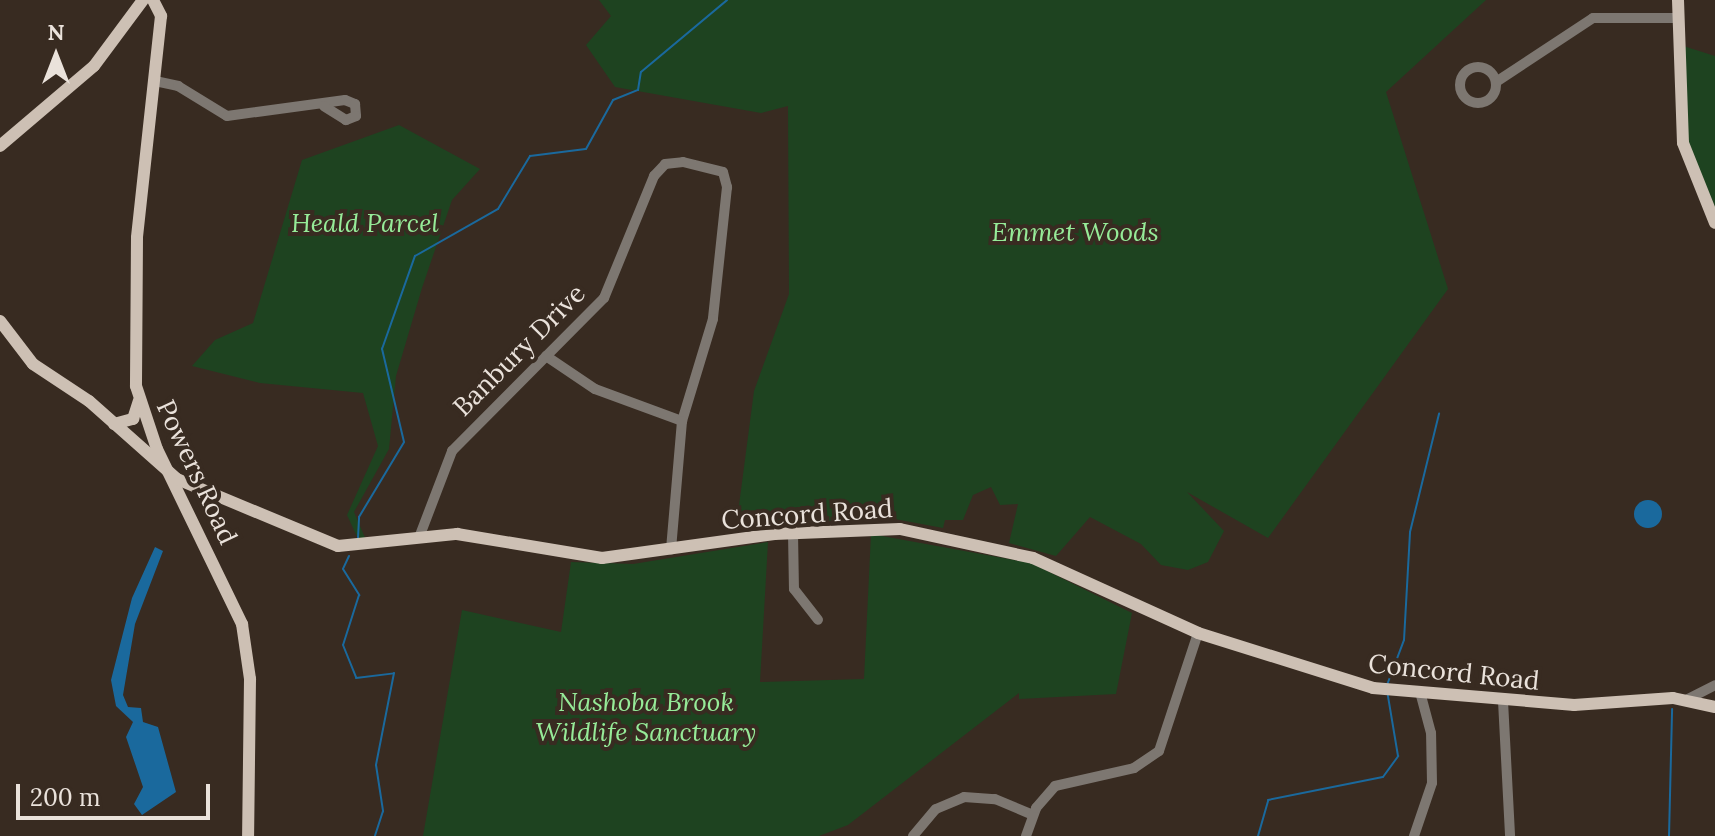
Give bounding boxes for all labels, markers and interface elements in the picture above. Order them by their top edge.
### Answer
north arrow [16,16,96,96]
text: N [47,18,65,46]
park label: Heald Parcel [291,207,439,239]
park label: Emmet Woods [991,216,1159,248]
street label: Banbury Drive [447,278,591,422]
street label: Powers Road [150,395,244,549]
street label: Concord Road [720,492,894,536]
street label: Concord Road [1367,648,1541,696]
park label: Nashoba Brook Wildlife Sanctuary [536,686,756,748]
scale bar [20,768,214,818]
text: 200 m [30,782,100,813]

